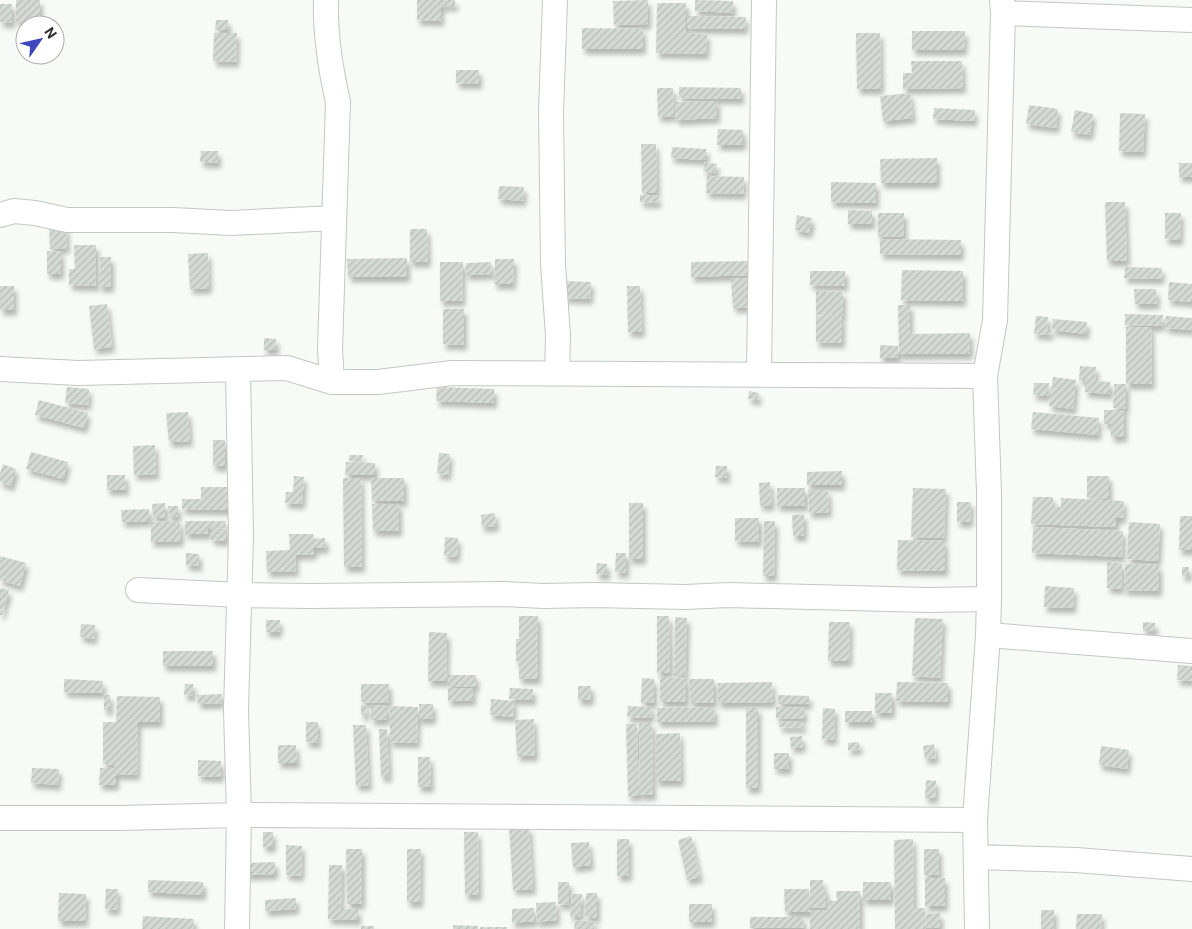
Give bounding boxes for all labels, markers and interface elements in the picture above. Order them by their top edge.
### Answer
north arrow [15,15,65,65]
text: N [41,24,60,41]

